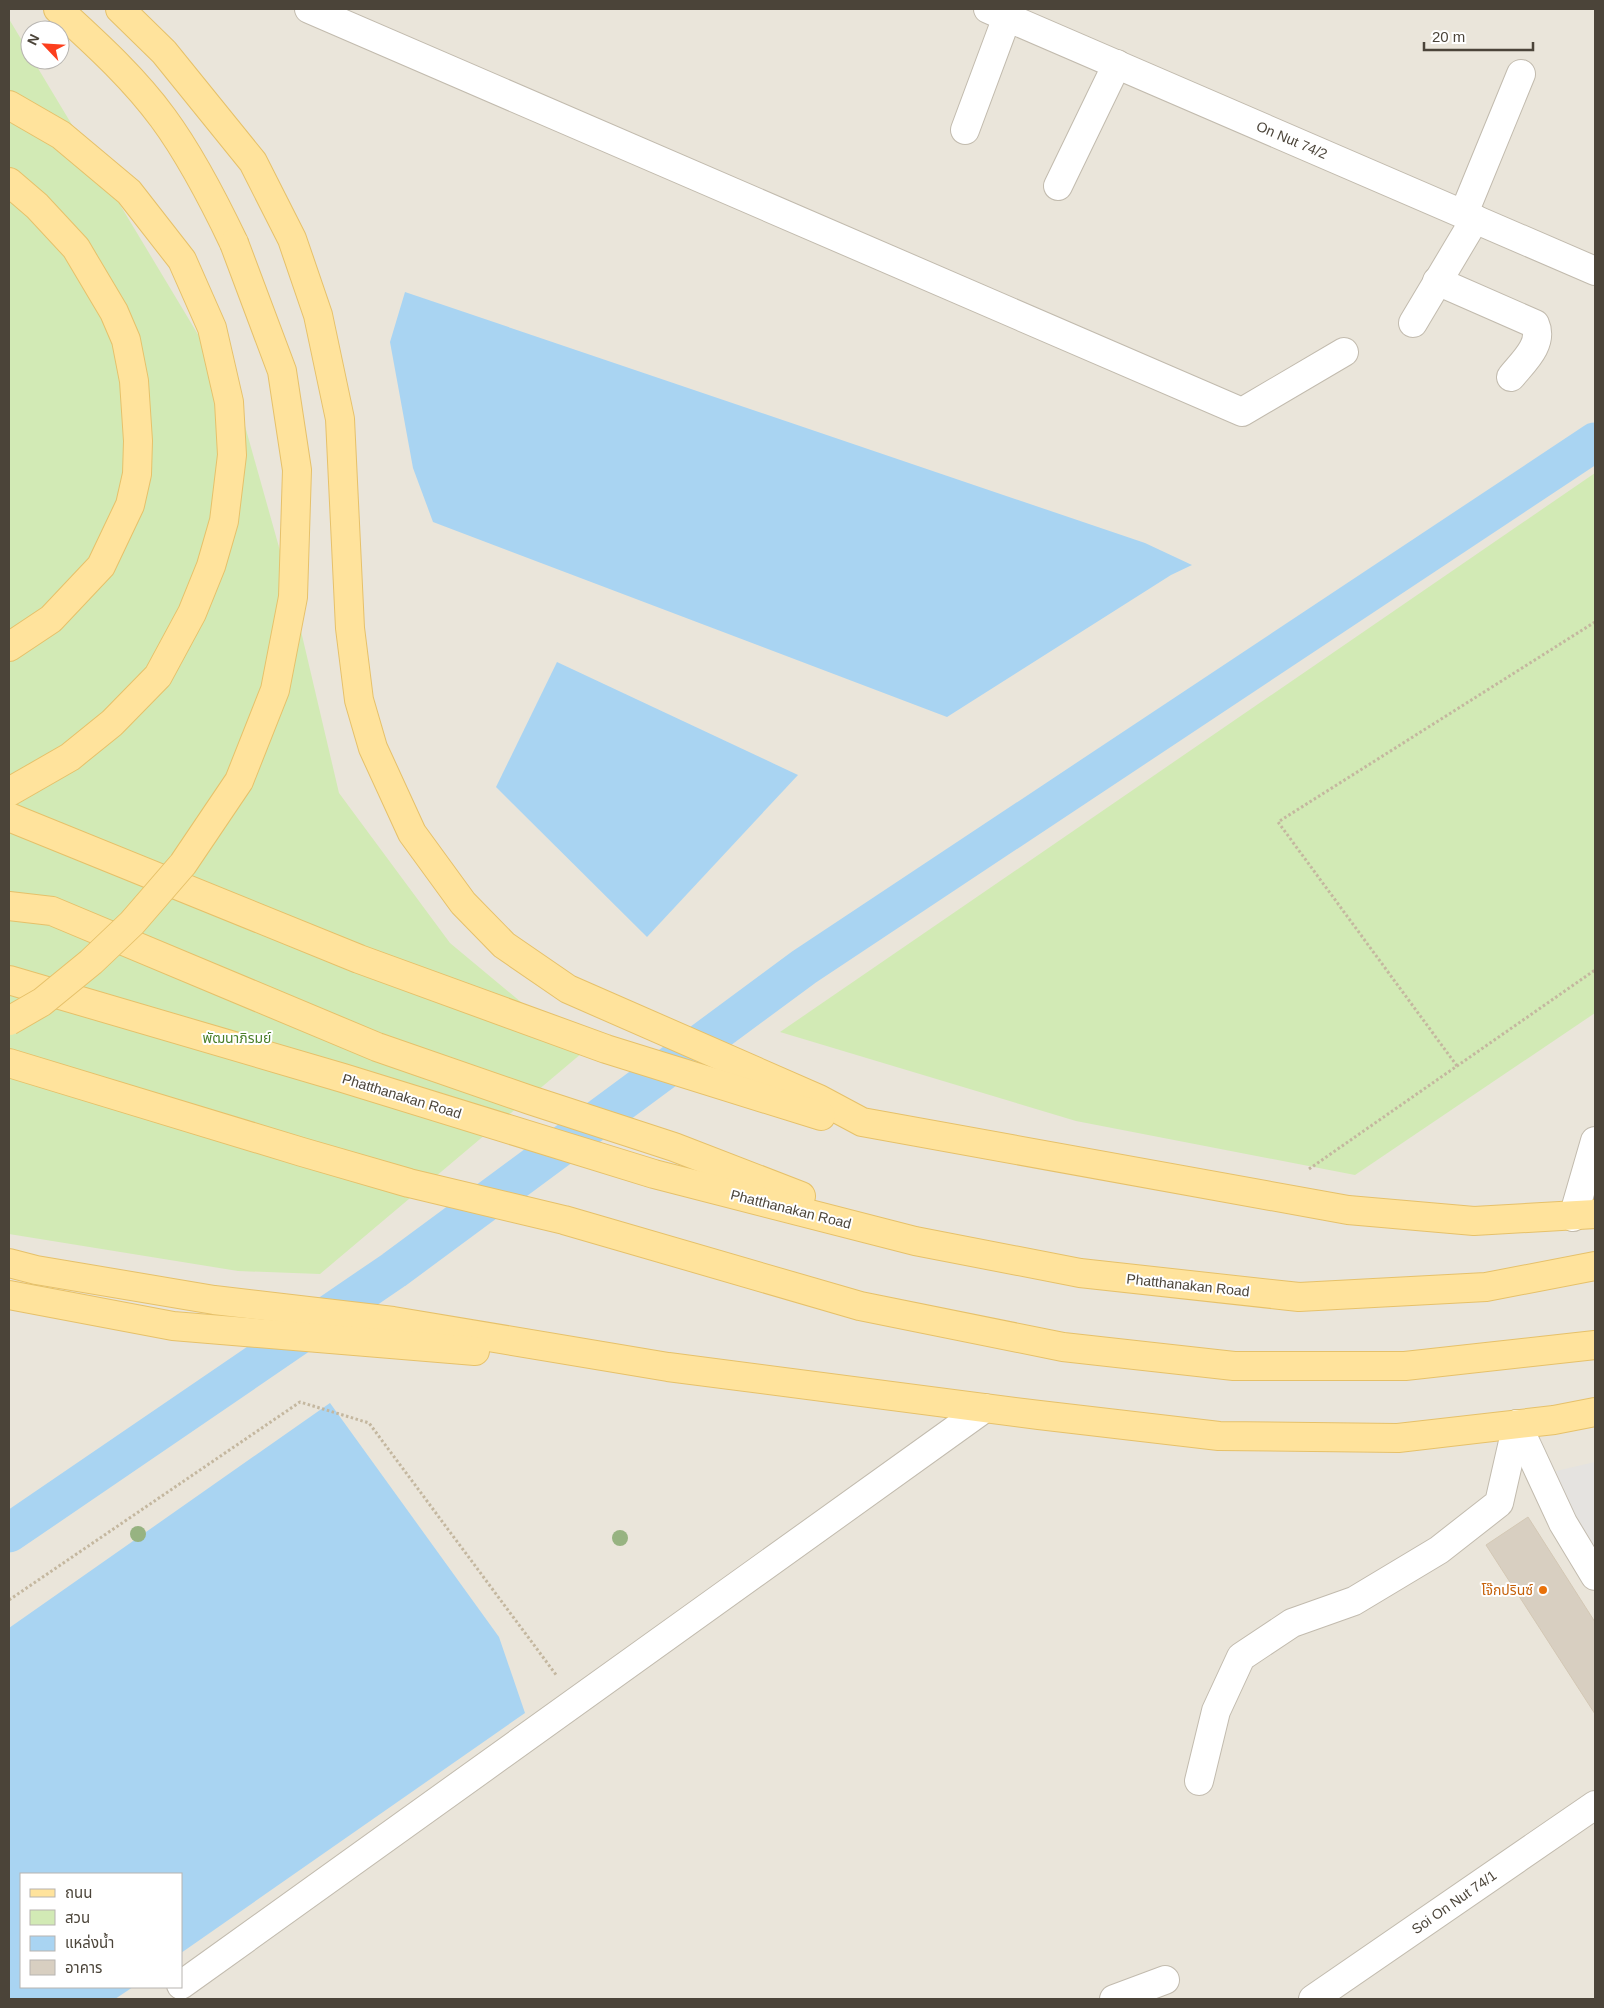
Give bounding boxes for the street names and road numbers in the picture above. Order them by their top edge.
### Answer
street label: On Nut 74/2 [1254,118,1330,162]
street label: Phatthanakan Road [340,1070,464,1122]
street label: Phatthanakan Road [729,1186,853,1232]
street label: Phatthanakan Road [1126,1271,1250,1299]
street label: Soi On Nut 74/1 [1409,1867,1500,1937]

